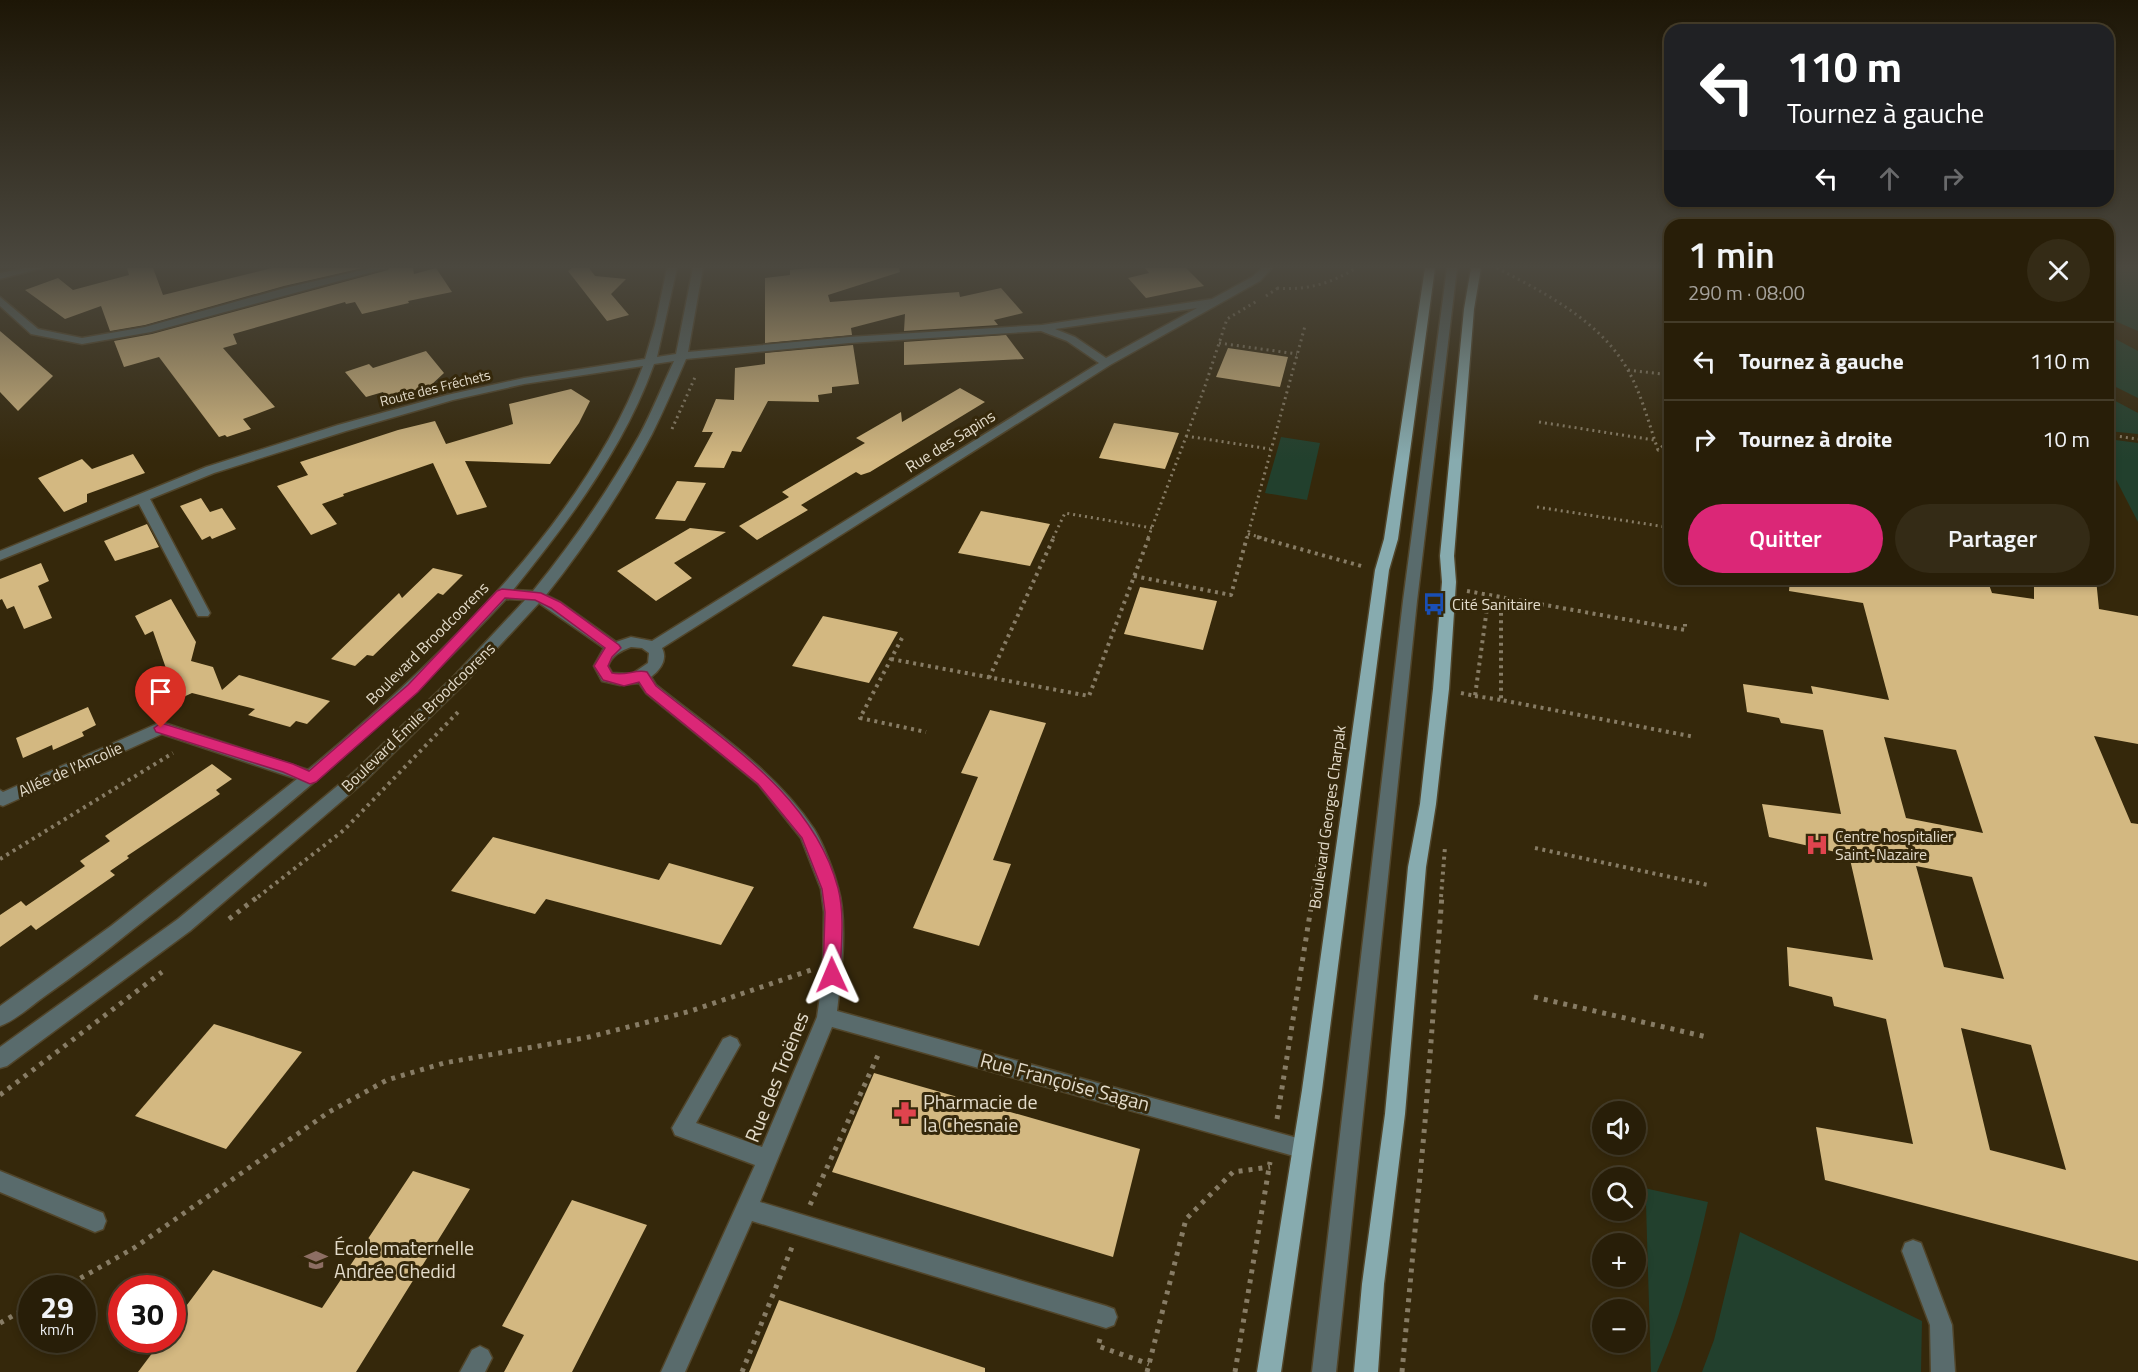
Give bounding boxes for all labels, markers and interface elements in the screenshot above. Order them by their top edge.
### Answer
text: 110 m [1787,34,1902,98]
icon: left [1688,48,1766,126]
text: Tournez à gauche [1787,92,1984,133]
icon: left [1810,162,1843,195]
icon: ahead [1873,162,1906,195]
icon: right [1936,162,1969,195]
text: 1 min [1688,227,1775,282]
button: close [2027,239,2090,302]
text: 290 m · 08:00 [1688,277,1805,308]
text: Tournez à gauche [1739,344,1904,378]
text: 110 m [2030,344,2090,378]
icon: left [1688,345,1721,378]
street label: Route des Fréchets [377,364,492,411]
street label: Rue des Sapins [900,404,1000,478]
text: Tournez à droite [1739,422,1892,456]
text: 10 m [2042,422,2090,456]
icon: right [1688,423,1721,456]
button: Quitter [1688,504,1883,573]
button: Partager [1895,504,2090,573]
street label: Boulevard Broodcoorens [360,576,494,710]
bus stop icon: Cité Sanitaire [1421,591,1447,617]
place label: Cité Sanitaire [1452,592,1541,616]
street label: Boulevard Émile Broodcoorens [335,637,501,797]
pin [135,666,186,728]
icon: arrive [144,675,177,708]
street label: Boulevard Georges Charpak [1302,723,1352,910]
street label: Allée de l'Ancolie [14,735,126,803]
place label: Centre hospitalier Saint-Nazaire [1835,824,1954,866]
hospital icon: Centre hospitalier Saint-Nazaire [1804,832,1830,858]
position arrow [800,943,864,1007]
street label: Rue des Troënes [736,1007,817,1147]
street label: Rue Françoise Sagan [977,1044,1153,1119]
place label: Pharmacie de la Chesnaie [923,1086,1038,1140]
pharmacy icon: Pharmacie de la Chesnaie [892,1100,918,1126]
map controls [1592,1101,1646,1353]
button: sound [1592,1101,1646,1155]
button: search [1592,1167,1646,1221]
place label: École maternelle Andrée Chedid [334,1232,474,1286]
button: + [1592,1233,1646,1287]
school or university icon: École maternelle Andrée Chedid [303,1247,329,1273]
speed limit sign: 30 [108,1275,186,1353]
text: 29 [40,1284,74,1330]
button: − [1592,1299,1646,1353]
text: km/h [40,1318,74,1341]

